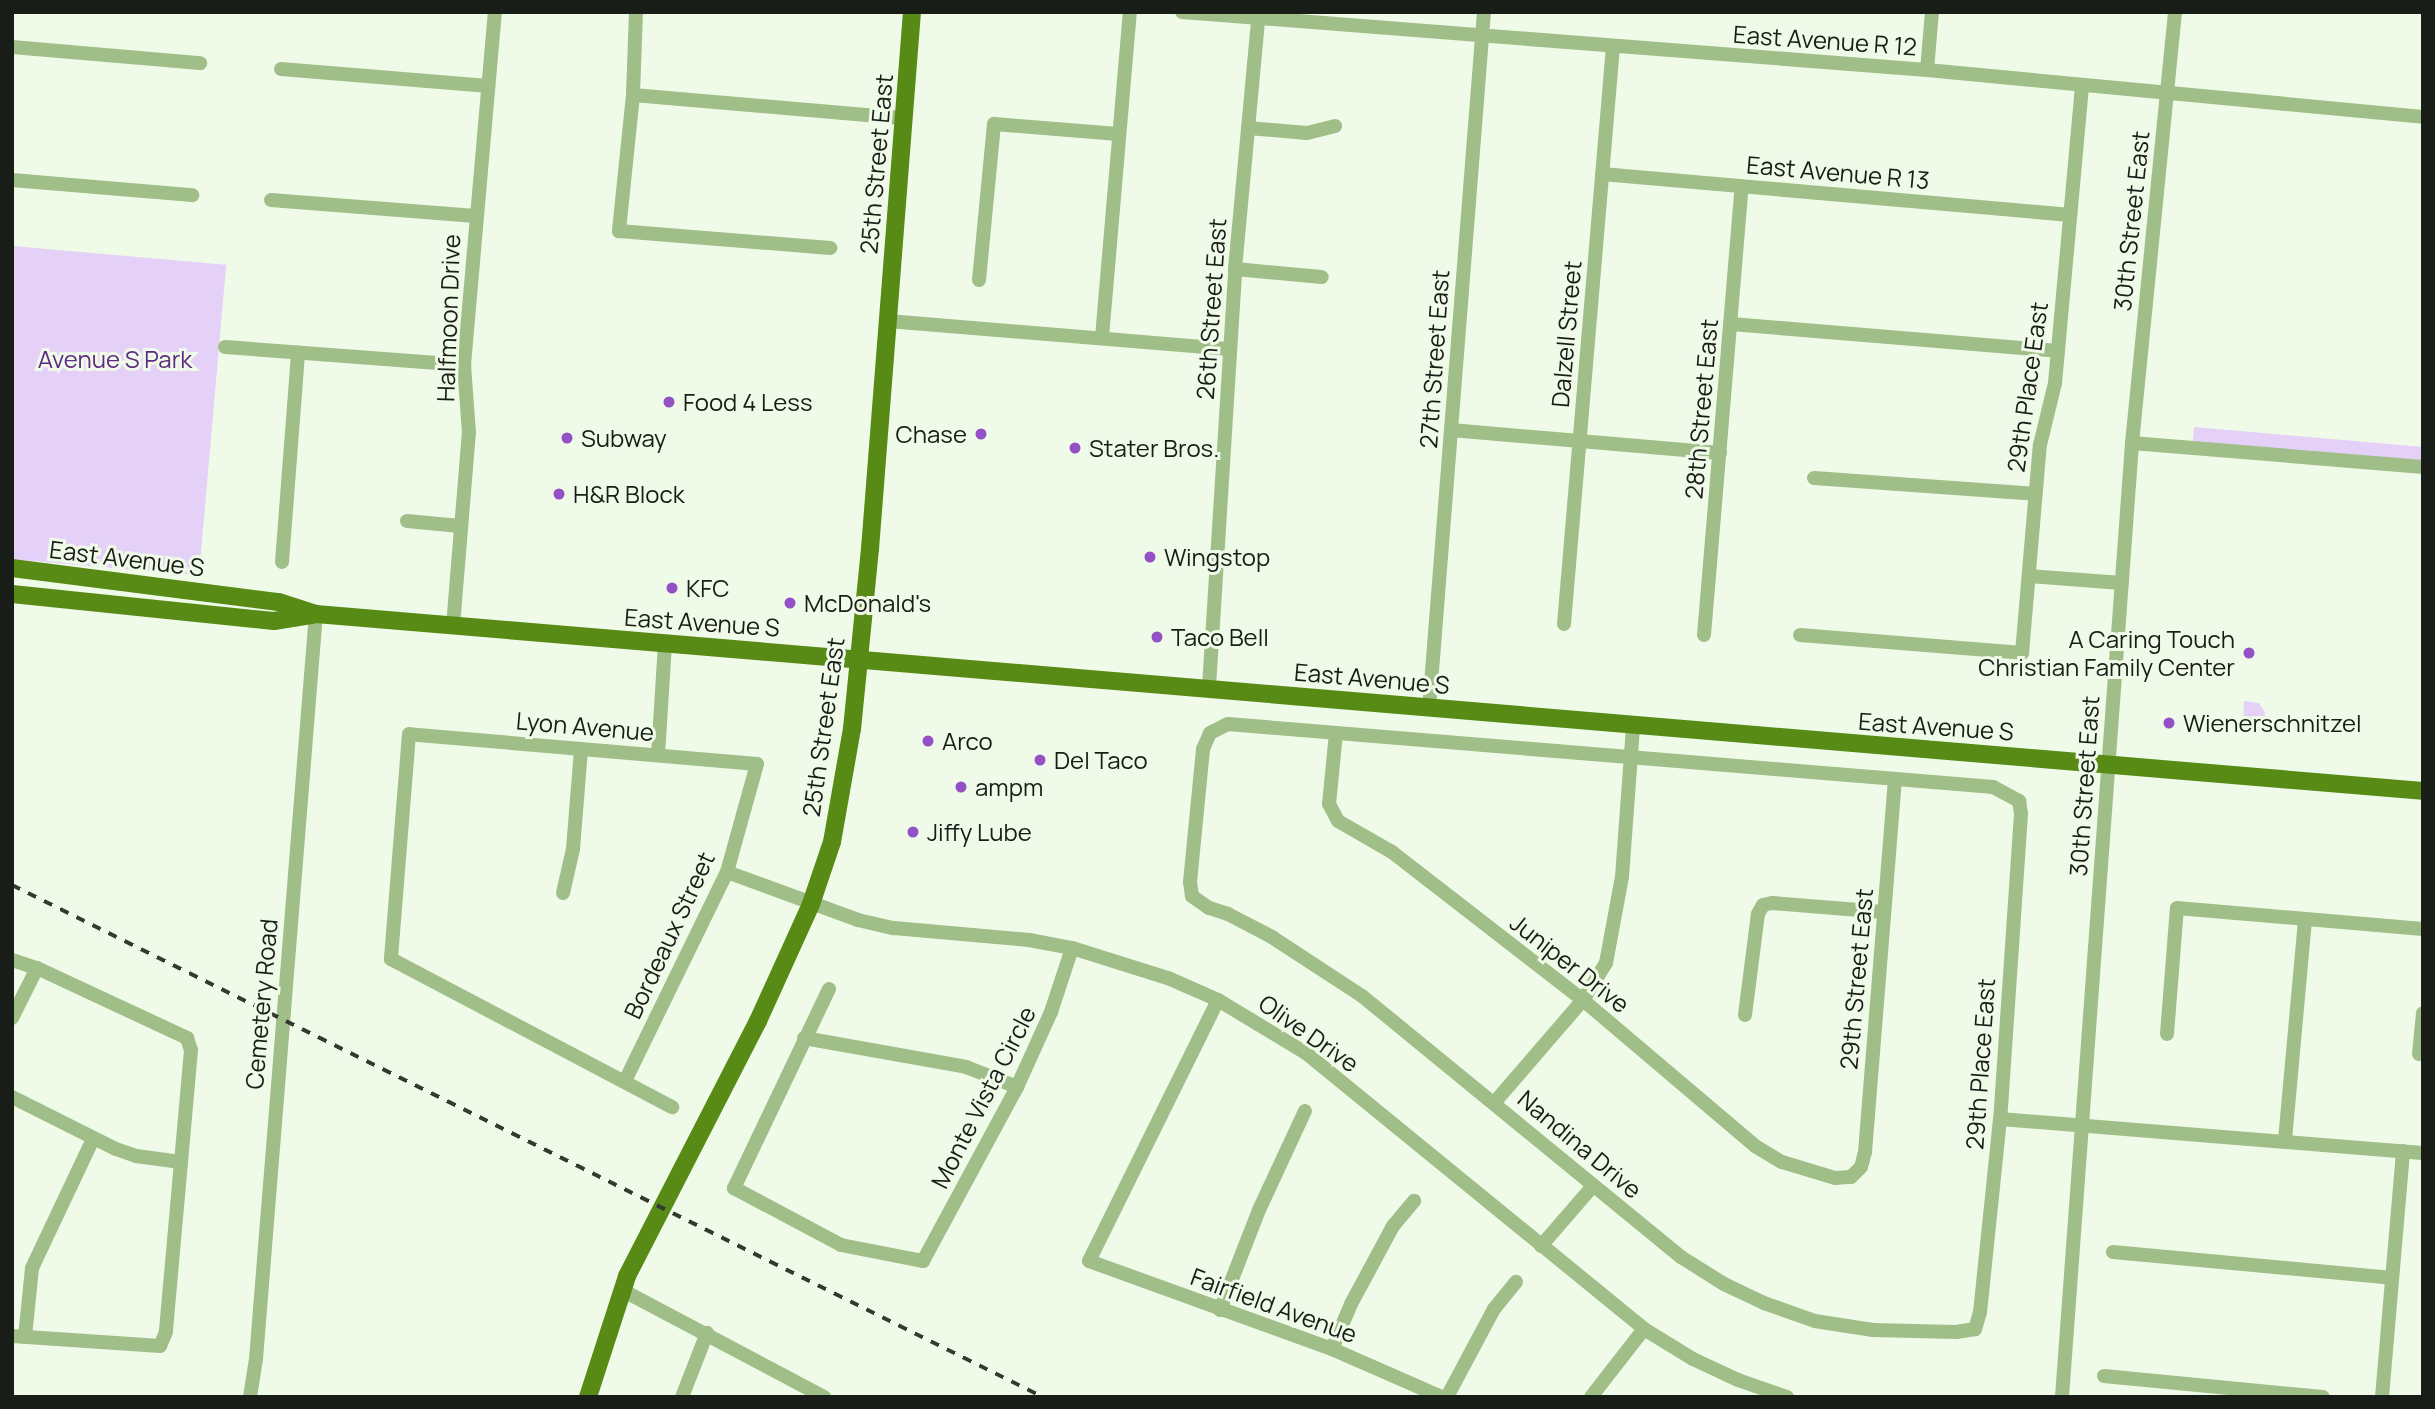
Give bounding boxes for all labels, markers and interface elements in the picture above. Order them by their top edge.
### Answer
street label: East Avenue R 12 [1732,19,1918,61]
street label: 25th Street East [854,73,898,255]
street label: 30th Street East [2107,129,2155,313]
street label: East Avenue R 13 [1745,150,1931,194]
street label: 26th Street East [1190,217,1232,401]
street label: Halfmoon Drive [431,234,465,402]
street label: Dalzell Street [1545,259,1587,409]
street label: 27th Street East [1413,269,1455,449]
street label: 29th Place East [2001,300,2053,474]
street label: 28th Street East [1679,318,1723,500]
park label: Avenue S Park [38,345,192,373]
place label: Food 4 Less [683,388,813,416]
marker: Food 4 Less [661,394,677,410]
place label: Chase [896,420,967,448]
place label: Subway [581,424,667,452]
marker: Chase [973,426,989,442]
marker: Subway [559,430,575,446]
place label: Stater Bros. [1089,434,1219,462]
marker: Stater Bros. [1067,440,1083,456]
place label: H&R Block [573,480,685,508]
marker: H&R Block [551,486,567,502]
street label: East Avenue S [48,534,206,582]
place label: Wingstop [1164,543,1270,571]
marker: Wingstop [1142,549,1158,565]
place label: KFC [686,574,729,602]
marker: KFC [664,580,680,596]
place label: McDonald's [804,589,931,617]
marker: McDonald's [782,595,798,611]
street label: East Avenue S [623,602,781,642]
place label: Taco Bell [1171,623,1269,651]
place label: A Caring Touch Christian Family Center [1978,625,2235,681]
marker: Taco Bell [1149,629,1165,645]
street label: 25th Street East [796,636,850,818]
marker: A Caring Touch Christian Family Center [2241,645,2257,661]
street label: East Avenue S [1293,657,1451,699]
street label: 30th Street East [2063,695,2105,877]
street label: Lyon Avenue [515,706,655,746]
street label: East Avenue S [1857,706,2015,746]
place label: Wienerschnitzel [2183,709,2362,737]
marker: Wienerschnitzel [2161,715,2177,731]
place label: Arco [942,727,993,755]
marker: Arco [920,733,936,749]
place label: Del Taco [1054,746,1148,774]
marker: Del Taco [1032,752,1048,768]
place label: ampm [975,773,1043,801]
marker: ampm [953,779,969,795]
place label: Jiffy Lube [927,818,1032,846]
marker: Jiffy Lube [905,824,921,840]
street label: Bordeaux Street [618,847,720,1023]
street label: 29th Street East [1834,887,1878,1071]
street label: Juniper Drive [1505,908,1635,1018]
street label: Cemetery Road [239,918,283,1090]
street label: 29th Place East [1960,977,2000,1151]
street label: Olive Drive [1254,988,1364,1078]
street label: Monte Vista Circle [925,1001,1041,1193]
street label: Nandina Drive [1512,1084,1648,1204]
street label: Fairfield Avenue [1187,1262,1361,1348]

